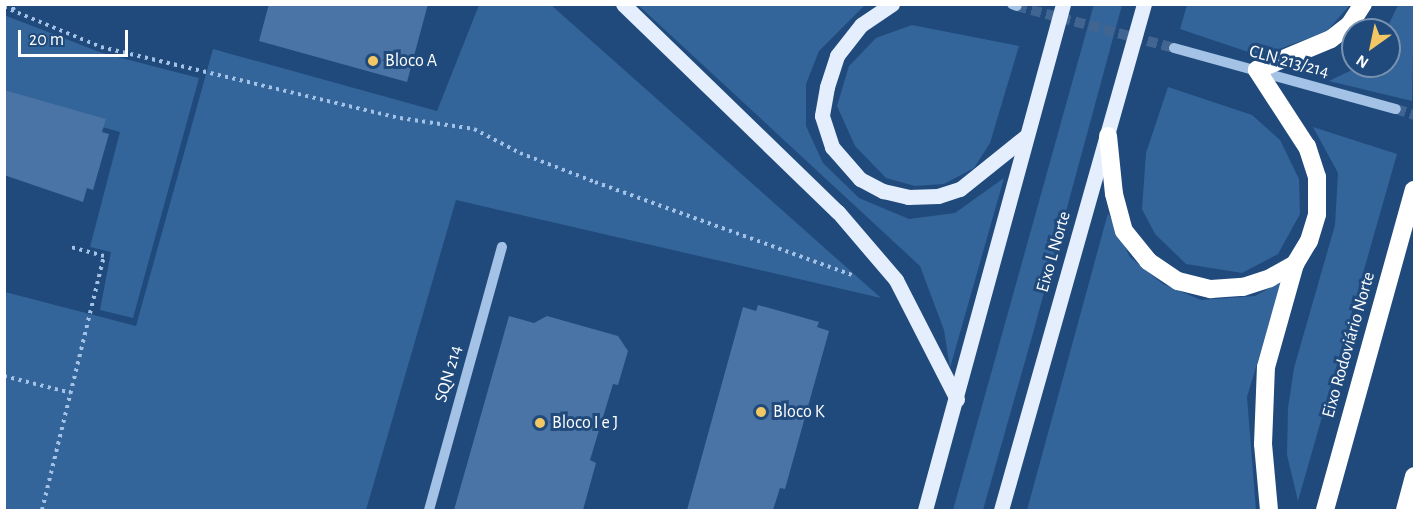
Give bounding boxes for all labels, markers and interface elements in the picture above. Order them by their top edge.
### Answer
scale bar [21,18,130,56]
north arrow [1341,18,1401,78]
text: 20 m [29,31,64,49]
street label: CLN 213/214 [1247,41,1331,83]
place label: Bloco A [385,50,437,72]
text: N [1353,52,1371,71]
marker: Bloco A [366,54,380,68]
street label: Eixo L Norte [1032,209,1076,295]
street label: Eixo Rodoviário Norte [1318,270,1380,420]
street label: SQN 214 [431,343,467,405]
place label: Bloco K [773,401,825,423]
marker: Bloco K [754,405,768,419]
place label: Bloco I e J [552,412,618,434]
marker: Bloco I e J [533,416,547,430]

